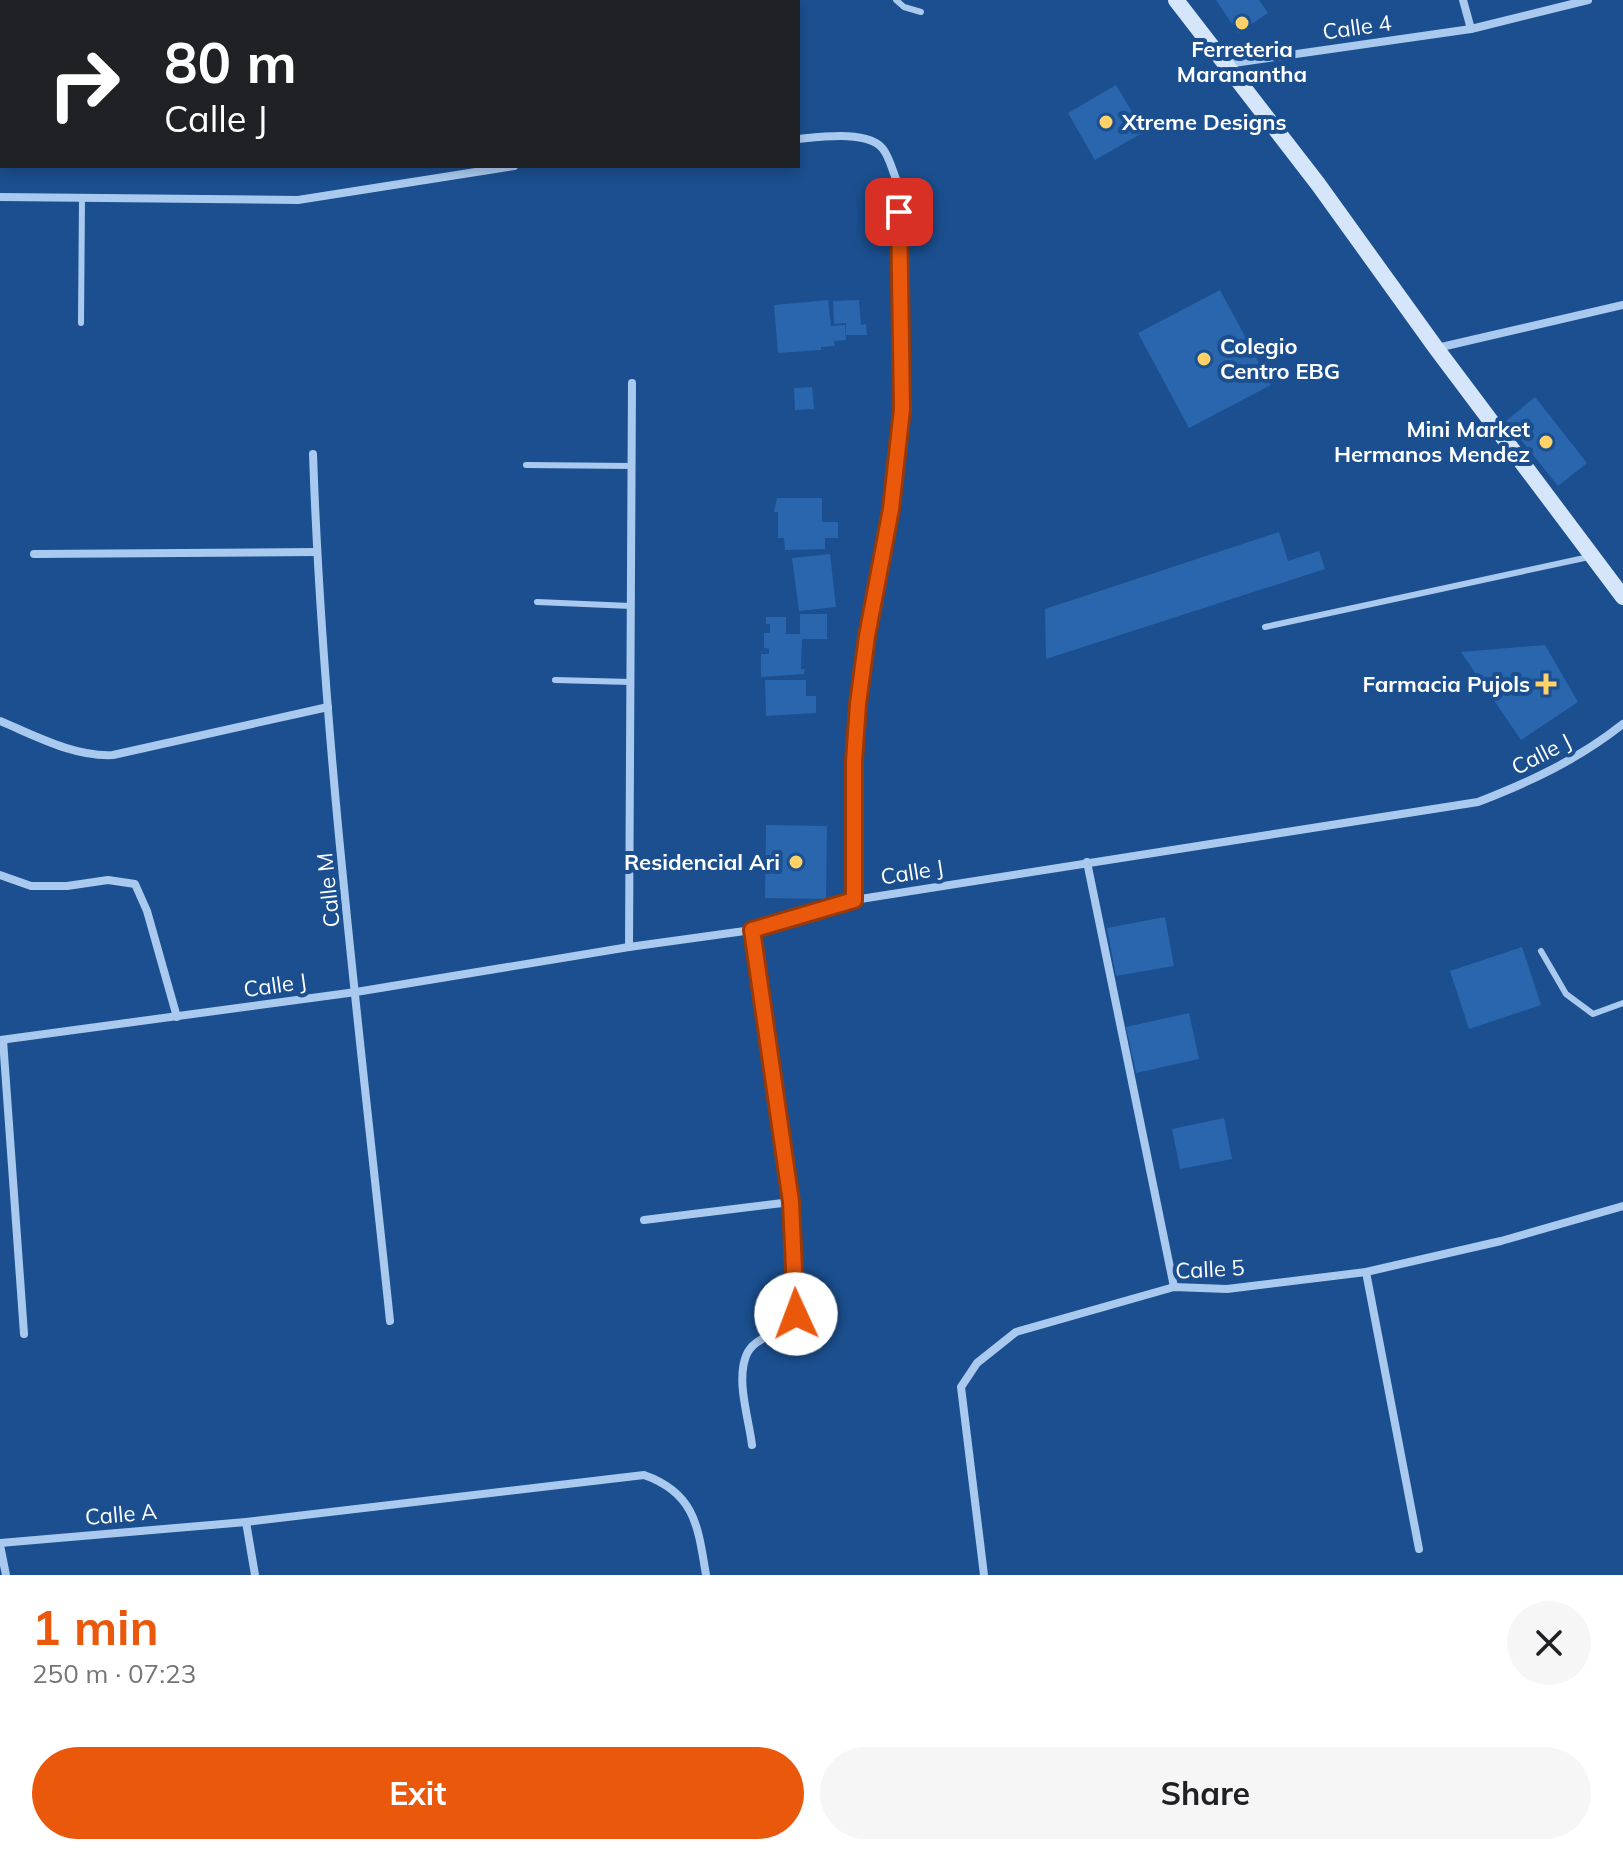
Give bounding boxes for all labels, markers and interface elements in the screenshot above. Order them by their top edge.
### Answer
street label: Calle 4 [1321,8,1393,46]
marker: Ferreteria Maranantha [1233,14,1251,32]
text: 80 m [164,27,297,97]
icon: right [32,32,136,136]
place label: Ferreteria Maranantha [1177,35,1307,88]
text: Calle J [164,96,268,141]
place label: Xtreme Designs [1121,108,1287,136]
marker: Xtreme Designs [1097,113,1115,131]
pin [865,178,933,246]
icon: arrive [877,190,921,234]
place label: Colegio Centro EBG [1220,332,1340,385]
marker: Colegio Centro EBG [1195,350,1213,368]
place label: Mini Market Hermanos Mendez [1334,415,1530,468]
marker: Mini Market Hermanos Mendez [1537,433,1555,451]
place label: Farmacia Pujols [1363,670,1530,698]
marker: Farmacia Pujols [1537,675,1555,693]
street label: Calle J [1506,727,1576,781]
place label: Residencial Ari [624,848,780,876]
street label: Calle M [310,851,346,929]
marker: Residencial Ari [787,853,805,871]
street label: Calle J [879,853,945,891]
street label: Calle J [242,967,308,1003]
street label: Calle 5 [1175,1253,1245,1285]
position arrow [754,1272,838,1356]
street label: Calle A [84,1497,158,1531]
text: 1 min [32,1597,159,1657]
button: close [1507,1601,1591,1685]
text: 250 m · 07:23 [32,1657,196,1690]
button: Exit [32,1747,804,1839]
button: Share [820,1747,1591,1839]

